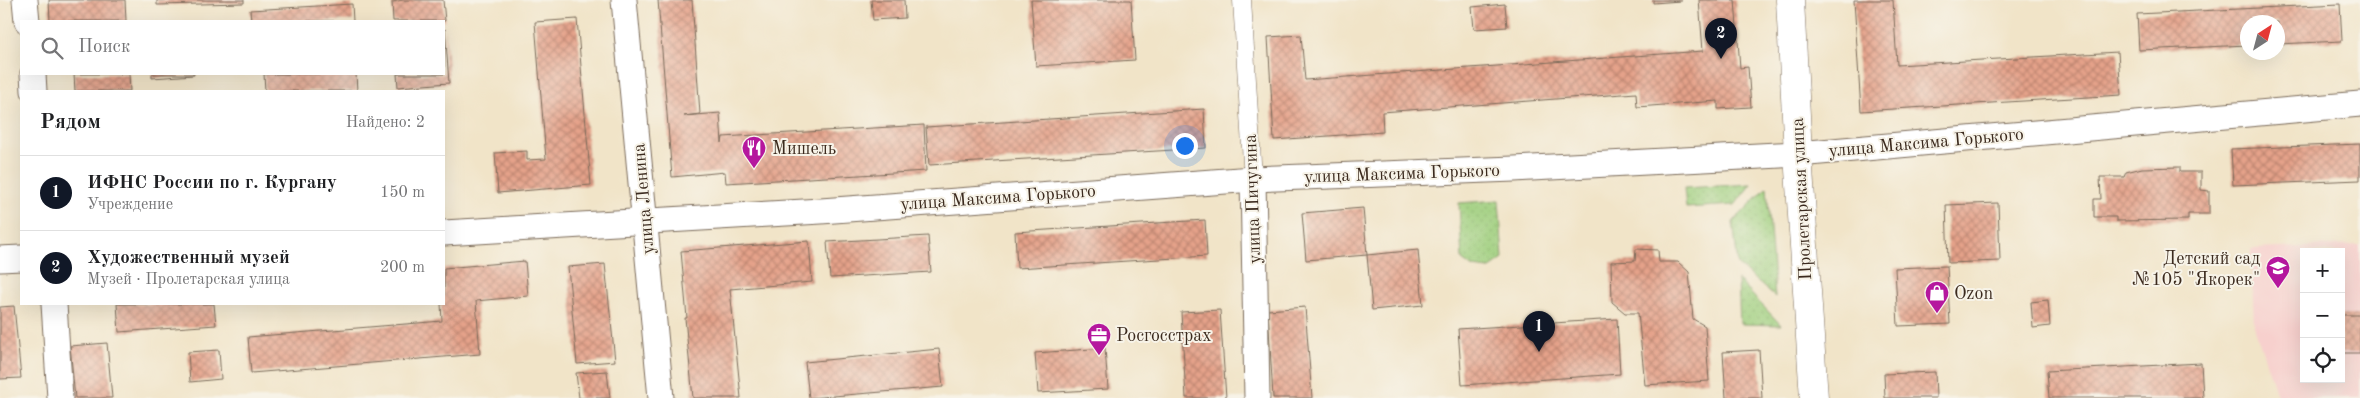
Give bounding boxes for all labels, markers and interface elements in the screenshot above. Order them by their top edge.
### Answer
north arrow [2240,15,2285,60]
pin: 2 [1705,18,1737,59]
search box [20,20,445,75]
icon: search [38,34,66,62]
text: Поиск [78,38,130,57]
text: Рядом [40,112,101,133]
text: Найдено: 2 [346,115,425,131]
street label: Пролетарская улица [1789,117,1815,281]
street label: улица Максима Горького [1828,125,2024,160]
your location [1172,133,1198,159]
street label: улица Пичугина [1242,134,1264,264]
restaurant icon: Мишель [741,135,767,169]
place label: Мишель [772,140,836,158]
street label: улица Ленина [630,142,658,255]
street label: улица Максима Горького [1304,162,1500,186]
text: ИФНС России по г. Кургану [87,174,337,193]
street label: улица Максима Горького [900,182,1096,214]
text: 1 [51,185,61,201]
text: 150 m [380,185,425,201]
text: Учреждение [87,197,173,213]
map controls [2300,248,2345,383]
button: + [2300,248,2345,293]
text: Художественный музей [87,249,290,268]
place label: Детский сад №105 "Якорек" [2132,250,2260,289]
school or university icon: Детский сад №105 "Якорек" [2265,255,2291,289]
text: 2 [51,260,61,276]
text: 200 m [380,260,425,276]
text: Музей · Пролетарская улица [87,272,290,288]
shop icon: Ozon [1924,280,1950,314]
place label: Ozon [1954,285,1993,303]
button: − [2300,293,2345,338]
pin: 1 [1523,311,1555,352]
office icon: Росгосстрах [1086,322,1112,356]
place label: Росгосстрах [1116,327,1212,345]
button: locate [2300,338,2345,383]

